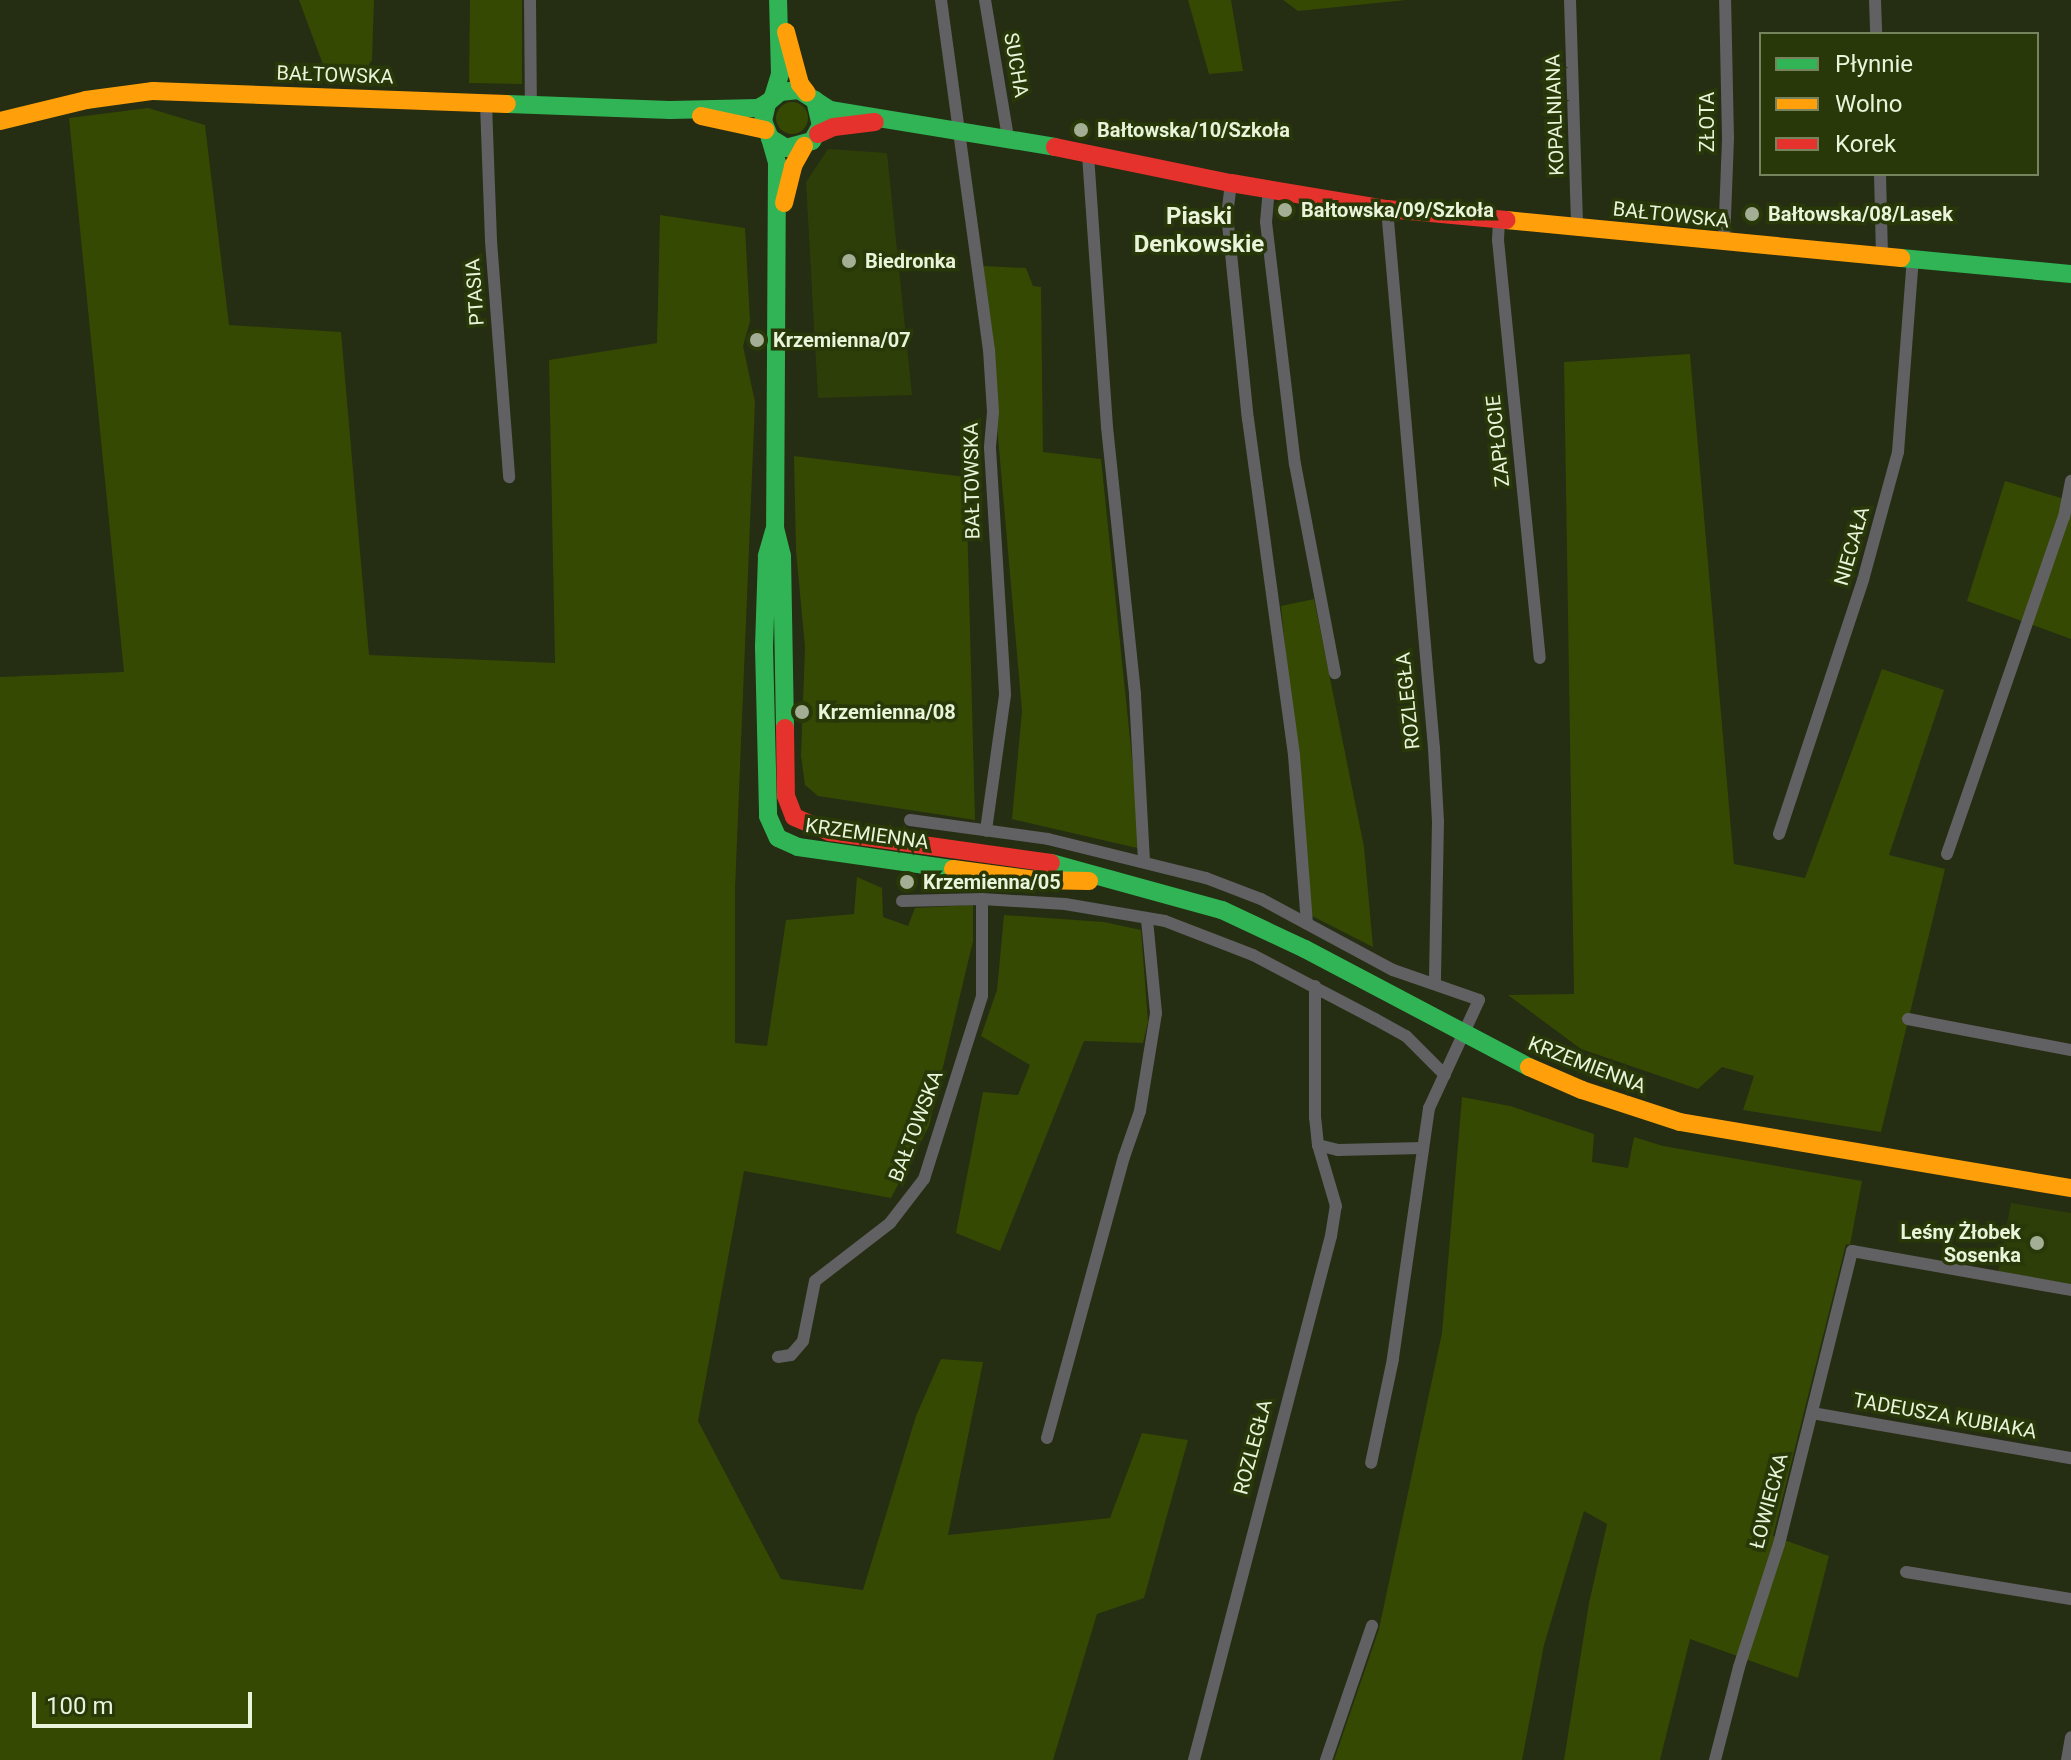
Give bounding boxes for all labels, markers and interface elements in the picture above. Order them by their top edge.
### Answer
street label: SUCHA [999,31,1033,99]
legend [1759,32,2039,176]
text: Płynnie [1835,50,1913,78]
street label: KOPALNIANA [1541,54,1569,176]
street label: BAŁTOWSKA [276,61,394,89]
text: Wolno [1835,90,1902,118]
street label: ZŁOTA [1695,92,1719,152]
place label: Bałtowska/10/Szkoła [1097,118,1290,142]
marker: Bałtowska/10/Szkoła [1072,121,1090,139]
text: Korek [1835,130,1896,158]
street label: BAŁTOWSKA [1612,197,1730,233]
place label: Bałtowska/09/Szkoła [1301,198,1494,222]
marker: Bałtowska/09/Szkoła [1276,201,1294,219]
place label: Bałtowska/08/Lasek [1768,202,1953,226]
district label: Piaski Denkowskie [1134,203,1264,259]
marker: Bałtowska/08/Lasek [1743,205,1761,223]
place label: Biedronka [865,249,956,273]
marker: Biedronka [840,252,858,270]
street label: PTASIA [461,258,489,326]
place label: Krzemienna/07 [773,328,911,352]
marker: Krzemienna/07 [748,331,766,349]
street label: ZAPŁOCIE [1481,394,1515,488]
street label: BAŁTOWSKA [959,422,985,540]
street label: NIECAŁA [1829,504,1875,588]
street label: ROZLEGŁA [1391,651,1425,751]
place label: Krzemienna/08 [818,700,956,724]
marker: Krzemienna/08 [793,703,811,721]
street label: KRZEMIENNA [804,813,930,855]
place label: Krzemienna/05 [923,870,1061,894]
marker: Krzemienna/05 [898,873,916,891]
street label: KRZEMIENNA [1525,1032,1649,1098]
street label: BAŁTOWSKA [884,1067,948,1185]
place label: Leśny Żłobek Sosenka [1901,1220,2021,1267]
marker: Leśny Żłobek Sosenka [2028,1234,2046,1252]
street label: TADEUSZA KUBIAKA [1851,1388,2039,1444]
street label: ROZLEGŁA [1229,1397,1277,1497]
street label: ŁOWIECKA [1745,1451,1793,1551]
scale bar [36,1676,256,1726]
text: 100 m [46,1692,113,1720]

